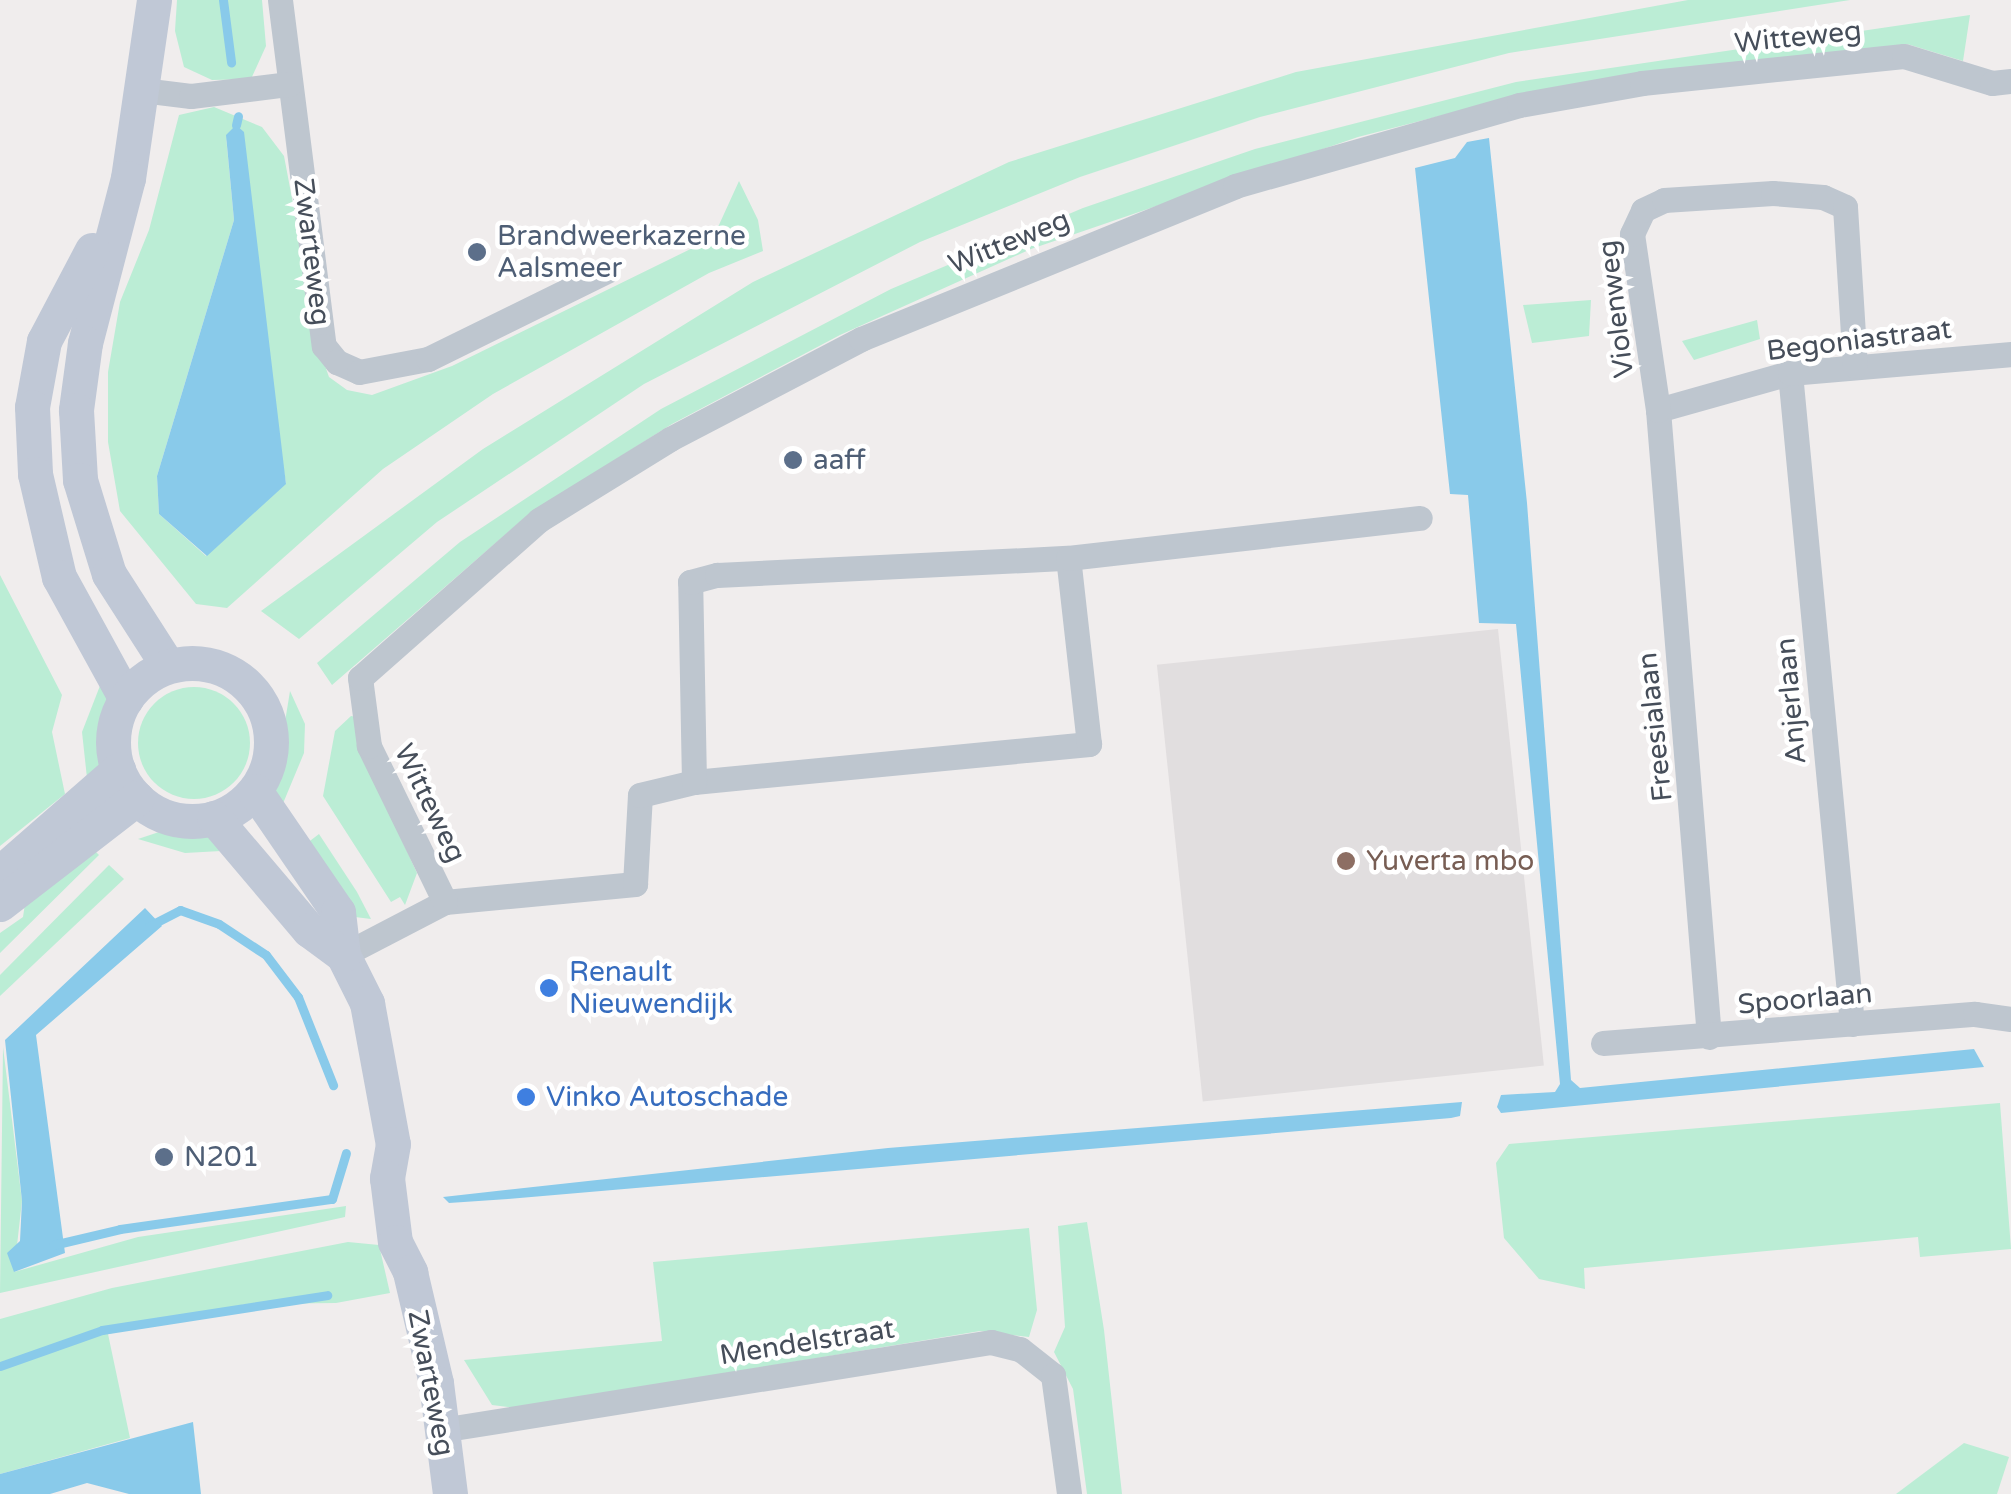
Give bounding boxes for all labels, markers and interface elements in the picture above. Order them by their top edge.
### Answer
street label: Witteweg [1733,14,1863,60]
street label: Zwarteweg [286,176,338,328]
street label: Witteweg [944,203,1074,281]
place label: Brandweerkazerne Aalsmeer [497,219,746,285]
street label: Violenweg [1591,238,1641,380]
marker: Brandweerkazerne Aalsmeer [466,241,488,263]
street label: Begoniastraat [1765,312,1953,368]
place label: aaff [813,443,866,477]
marker: aaff [782,449,804,471]
street label: Anjerlaan [1769,636,1813,766]
street label: Freesialaan [1630,651,1680,803]
street label: Witteweg [387,738,473,868]
place label: Yuverta mbo [1366,844,1534,878]
marker: Yuverta mbo [1335,850,1357,872]
place label: Renault Nieuwendijk [569,955,733,1021]
street label: Spoorlaan [1736,976,1874,1022]
marker: Renault Nieuwendijk [538,977,560,999]
place label: Vinko Autoschade [546,1080,788,1114]
marker: Vinko Autoschade [515,1086,537,1108]
place label: N201 [184,1140,259,1174]
marker: N201 [153,1146,175,1168]
street label: Zwarteweg [400,1307,462,1459]
street label: Mendelstraat [717,1312,897,1372]

